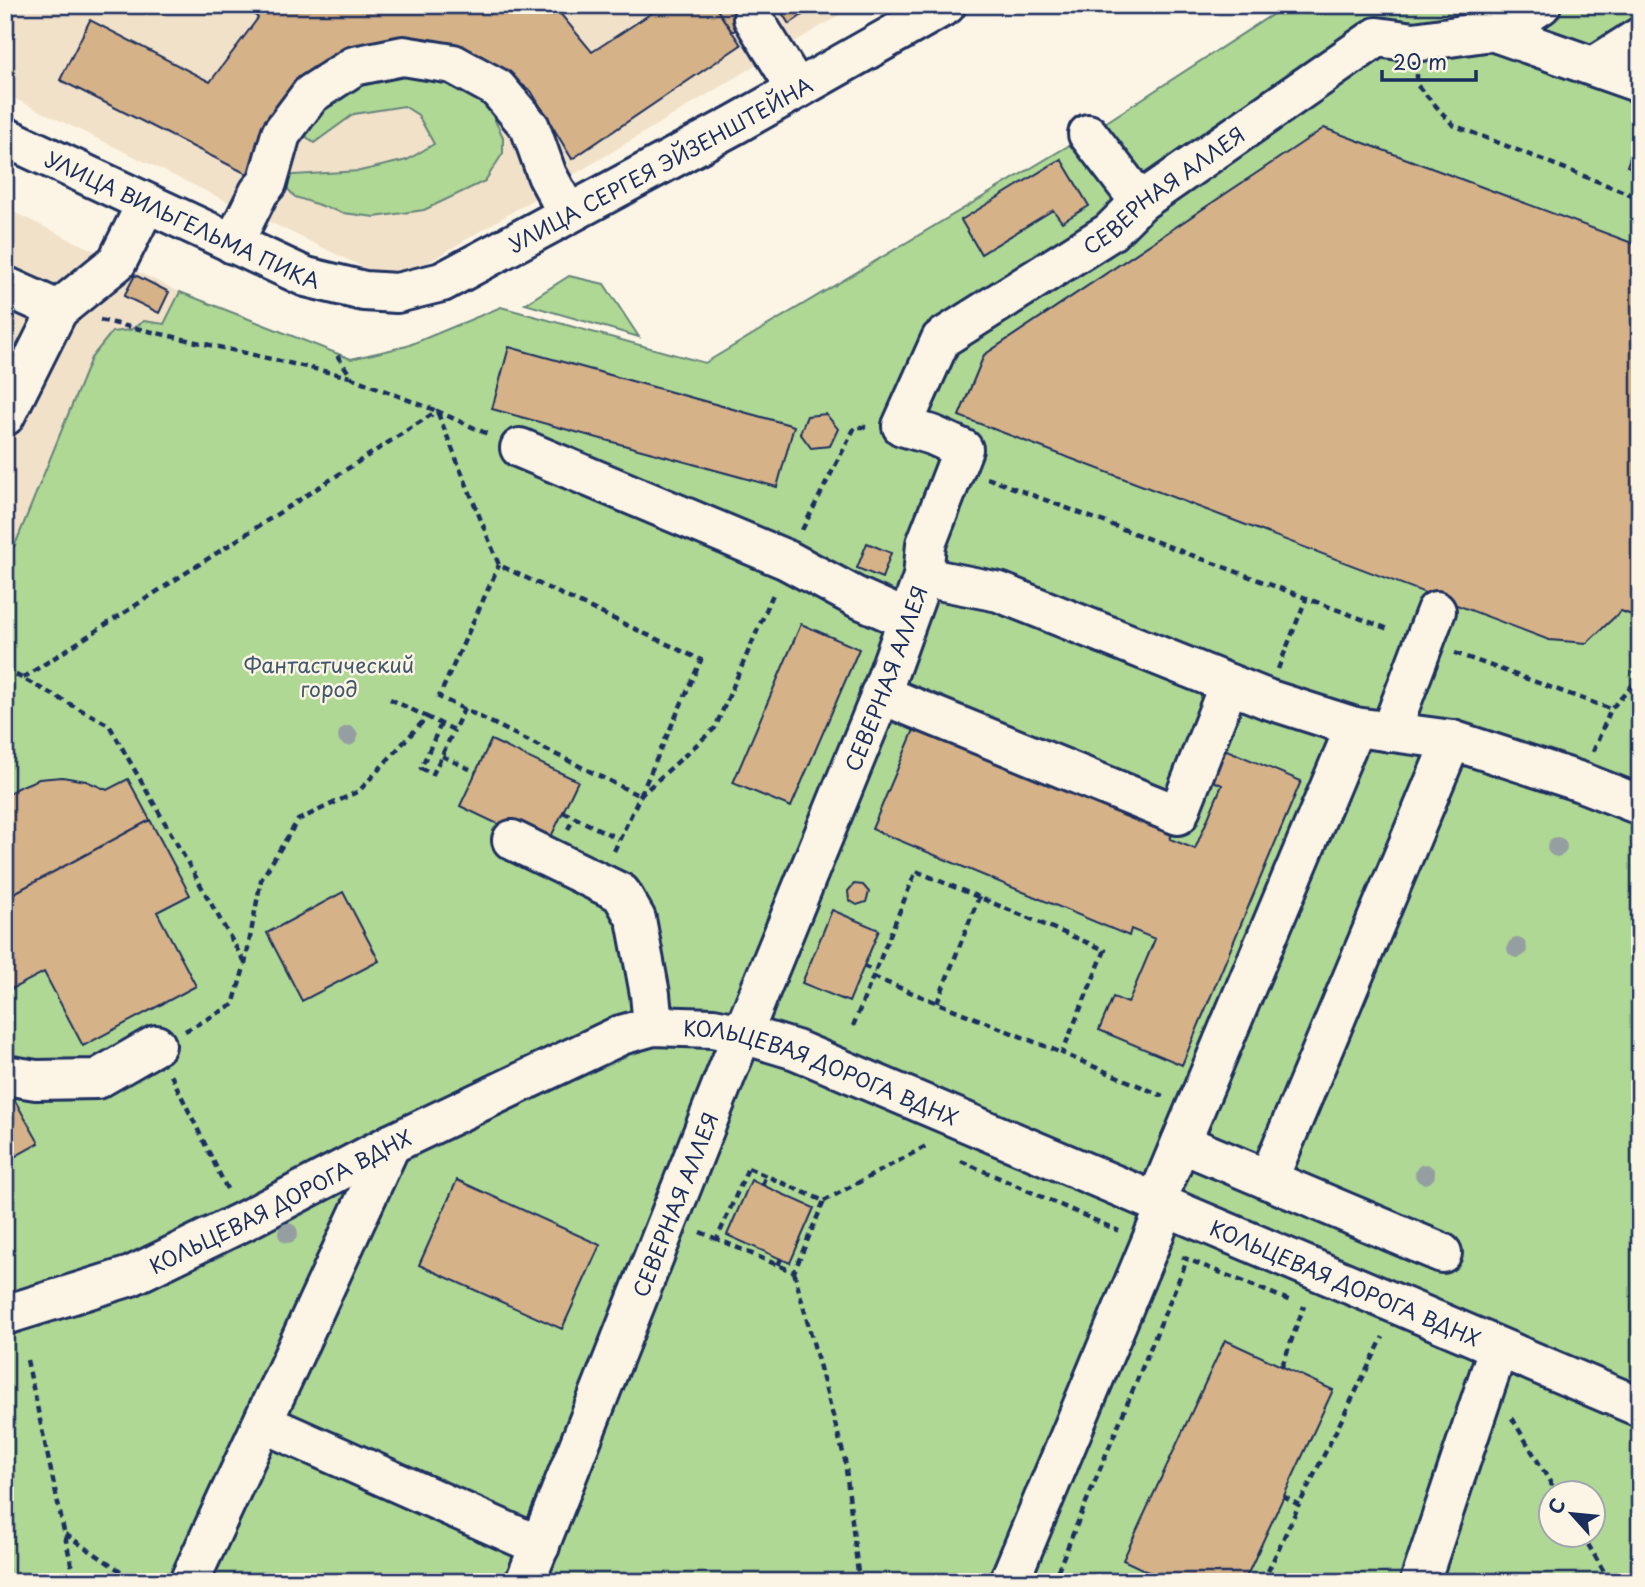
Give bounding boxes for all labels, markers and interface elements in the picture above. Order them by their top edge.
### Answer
scale bar [1382,38,1477,82]
text: 20 m [1393,45,1447,77]
street label: УЛИЦА СЕРГЕЯ ЭЙЗЕНШТЕЙНА [502,68,818,260]
street label: СЕВЕРНАЯ АЛЛЕЯ [1076,118,1251,262]
street label: УЛИЦА ВИЛЬГЕЛЬМА ПИКА [40,142,323,296]
street label: СЕВЕРНАЯ АЛЛЕЯ [836,581,935,776]
park label: Фантастический город [244,648,414,704]
street label: КОЛЬЦЕВАЯ ДОРОГА ВДНХ [683,1011,964,1133]
street label: СЕВЕРНАЯ АЛЛЕЯ [623,1107,726,1302]
street label: КОЛЬЦЕВАЯ ДОРОГА ВДНХ [143,1121,417,1281]
street label: КОЛЬЦЕВАЯ ДОРОГА ВДНХ [1205,1211,1486,1354]
north arrow [1536,1478,1606,1548]
text: С [1540,1493,1572,1519]

